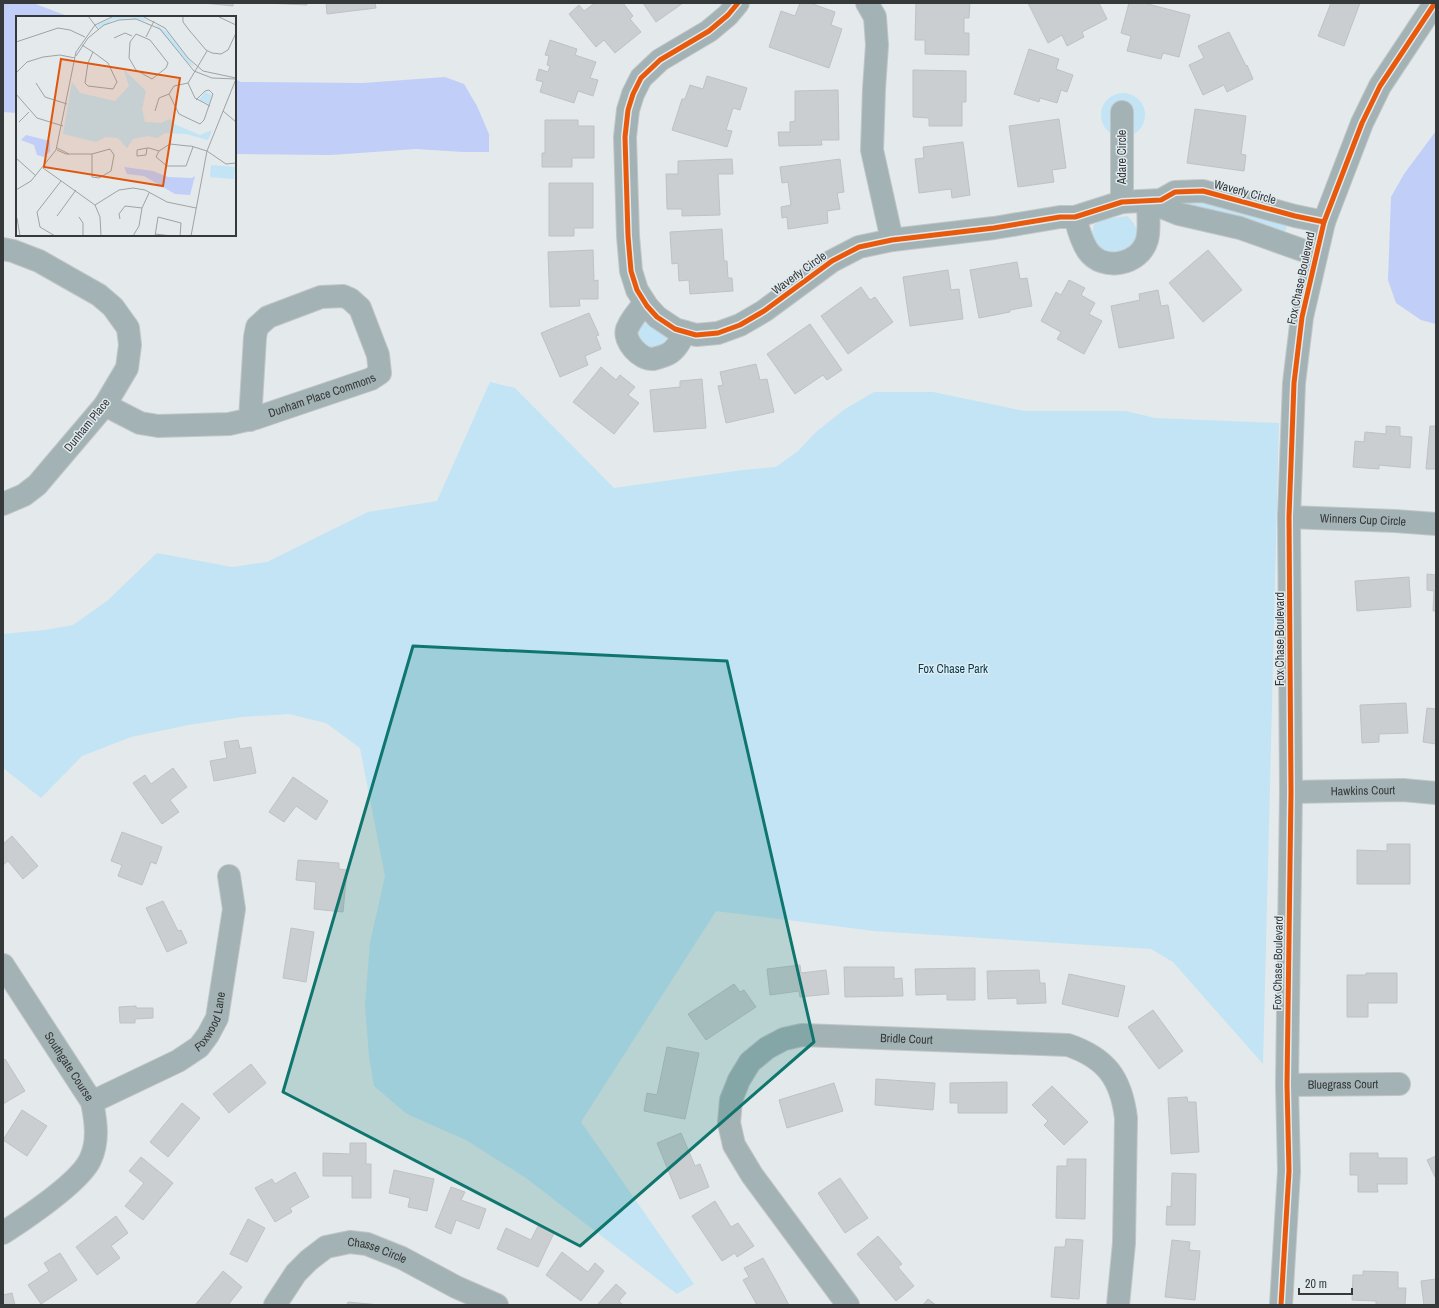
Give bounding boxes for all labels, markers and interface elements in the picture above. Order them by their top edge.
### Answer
inset map [16,16,236,236]
street label: Adare Circle [1114,130,1130,185]
street label: Waverly Circle [1212,176,1278,208]
street label: Fox Chase Boulevard [1283,230,1319,326]
street label: Waverly Circle [769,248,829,298]
street label: Dunham Place Commons [266,370,379,421]
street label: Dunham Place [60,395,114,455]
street label: Winners Cup Circle [1320,510,1406,530]
street label: Fox Chase Boulevard [1272,592,1288,686]
park label: Fox Chase Park [918,661,988,677]
street label: Hawkins Court [1331,782,1396,799]
street label: Fox Chase Boulevard [1269,916,1287,1010]
street label: Foxwood Lane [192,991,229,1056]
street label: Southgate Course [41,1029,97,1104]
street label: Bridle Court [880,1030,933,1048]
street label: Bluegrass Court [1308,1076,1379,1093]
street label: Chasse Circle [347,1234,410,1267]
scale bar [1299,1270,1352,1296]
text: 20 m [1305,1276,1327,1292]

